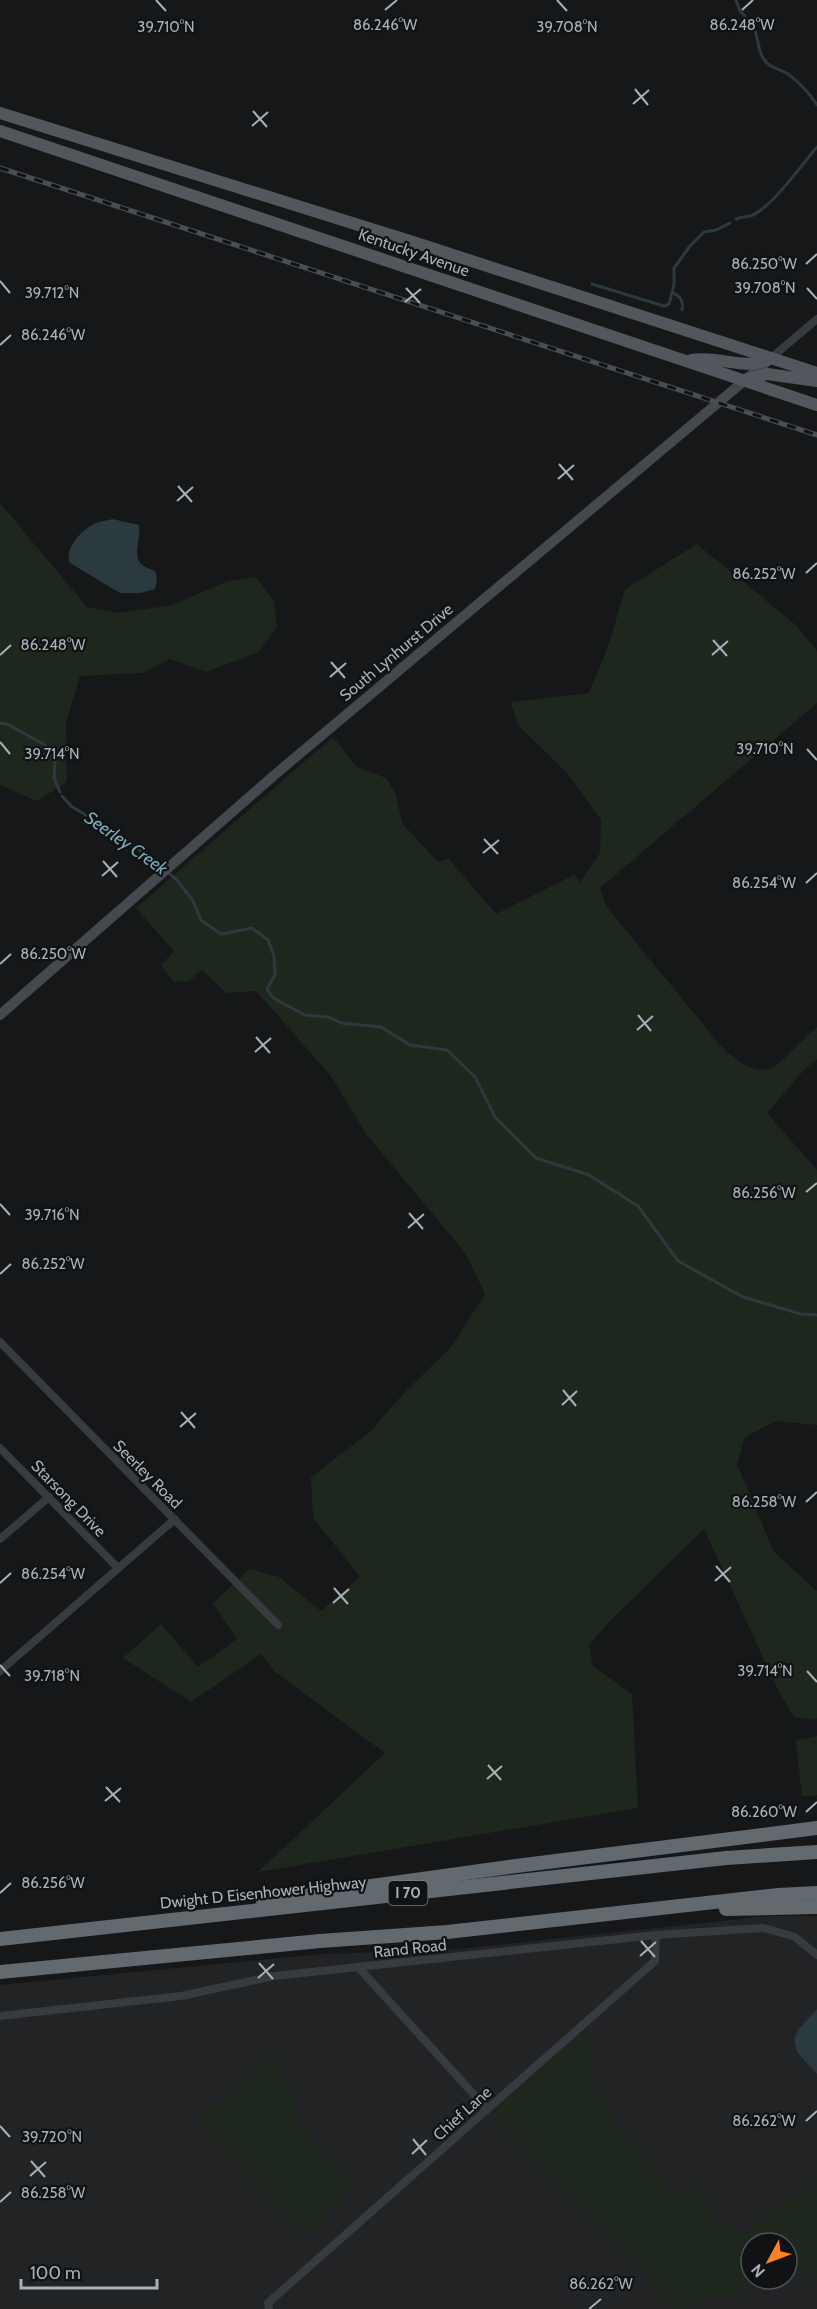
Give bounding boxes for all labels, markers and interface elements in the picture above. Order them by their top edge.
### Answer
text: 86.246°W [353,16,418,34]
text: 86.248°W [710,16,775,34]
text: 39.710°N [137,18,195,36]
text: 39.708°N [536,18,598,36]
street label: Kentucky Avenue [356,225,472,280]
text: 86.250°W [731,255,798,273]
text: 39.708°N [734,279,796,297]
text: 39.712°N [25,284,79,302]
text: 86.246°W [21,326,86,344]
text: 86.252°W [732,565,796,583]
street label: South Lynhurst Drive [336,600,457,705]
text: 86.248°W [21,636,86,654]
text: 39.710°N [736,740,794,758]
text: 39.714°N [24,745,80,763]
water label: Seerley Creek [80,807,173,880]
text: 86.254°W [732,874,797,892]
text: 86.250°W [20,945,87,963]
text: 86.256°W [732,1184,797,1202]
text: 39.716°N [24,1206,80,1224]
text: 86.252°W [21,1255,85,1273]
street label: Seerley Road [109,1436,186,1513]
street label: Starsong Drive [27,1456,110,1541]
text: 86.258°W [732,1493,797,1511]
text: 86.254°W [21,1565,86,1583]
text: 39.714°N [737,1662,793,1680]
text: 39.718°N [24,1667,80,1685]
text: 86.260°W [731,1803,798,1821]
street label: Dwight D Eisenhower Highway [159,1872,367,1913]
text: 86.256°W [21,1874,86,1892]
road number: I 70 [388,1881,428,1905]
street label: Rand Road [373,1935,448,1962]
street label: Chief Lane [429,2082,495,2144]
text: 86.262°W [732,2112,797,2130]
text: 39.720°N [22,2128,82,2146]
text: 86.258°W [21,2184,86,2202]
north arrow [739,2231,799,2291]
scale bar [21,2252,158,2290]
text: N [747,2260,769,2281]
text: 100 m [30,2262,81,2284]
text: 86.262°W [569,2275,634,2293]

